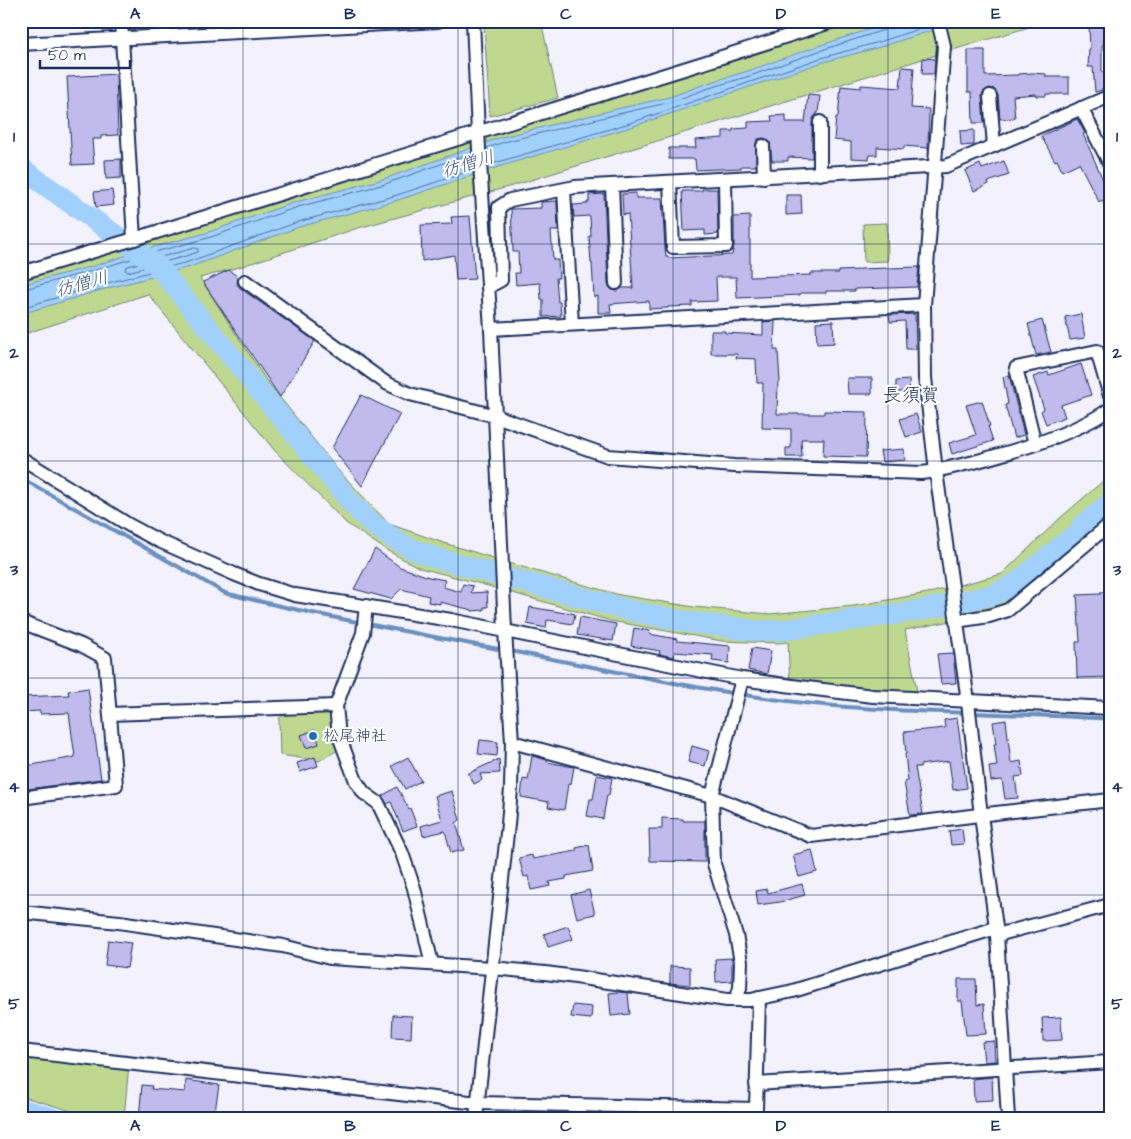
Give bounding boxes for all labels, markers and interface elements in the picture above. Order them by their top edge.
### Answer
text: A [130,3,141,25]
text: B [344,3,356,25]
text: C [560,3,572,25]
text: D [776,3,787,25]
text: E [991,3,1001,25]
scale bar [40,38,130,70]
text: 50 m [48,45,86,66]
text: 1 [13,126,16,148]
text: 1 [1116,126,1119,148]
water label: 彷僧川 [439,144,497,184]
water label: 彷僧川 [53,265,111,303]
text: 2 [8,342,19,364]
text: 2 [1111,342,1122,364]
district label: 長須賀 [882,382,940,409]
text: 3 [9,559,19,581]
text: 3 [1112,559,1122,581]
place label: 松尾神社 [323,725,387,747]
marker: 松尾神社 [307,730,319,742]
text: 4 [9,776,20,798]
text: 4 [1112,776,1123,798]
text: 5 [8,993,20,1015]
text: 5 [1111,993,1123,1015]
text: A [130,1115,141,1137]
text: B [344,1115,356,1137]
text: C [560,1115,572,1137]
text: D [776,1115,787,1137]
text: E [991,1115,1001,1137]

